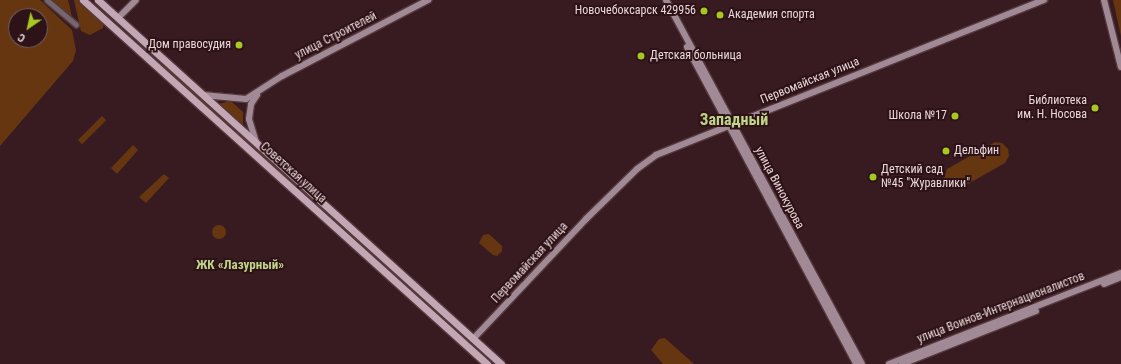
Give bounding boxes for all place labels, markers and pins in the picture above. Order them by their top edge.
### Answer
place label: Новочебоксарск 429956 [575,4,696,18]
marker: Новочебоксарск 429956 [699,6,709,16]
place label: Академия спорта [728,8,815,22]
marker: Академия спорта [715,10,725,20]
place label: Дом правосудия [148,38,231,52]
marker: Дом правосудия [234,40,244,50]
place label: Детская больница [650,49,742,63]
marker: Детская больница [635,50,647,62]
place label: Библиотека им. Н. Носова [1017,94,1087,122]
marker: Библиотека им. Н. Носова [1090,103,1100,113]
place label: Школа №17 [889,109,947,123]
marker: Школа №17 [950,111,960,121]
place label: Дельфин [954,144,999,158]
marker: Дельфин [941,146,951,156]
place label: Детский сад №45 "Журавлики" [881,163,970,191]
marker: Детский сад №45 "Журавлики" [868,172,878,182]

